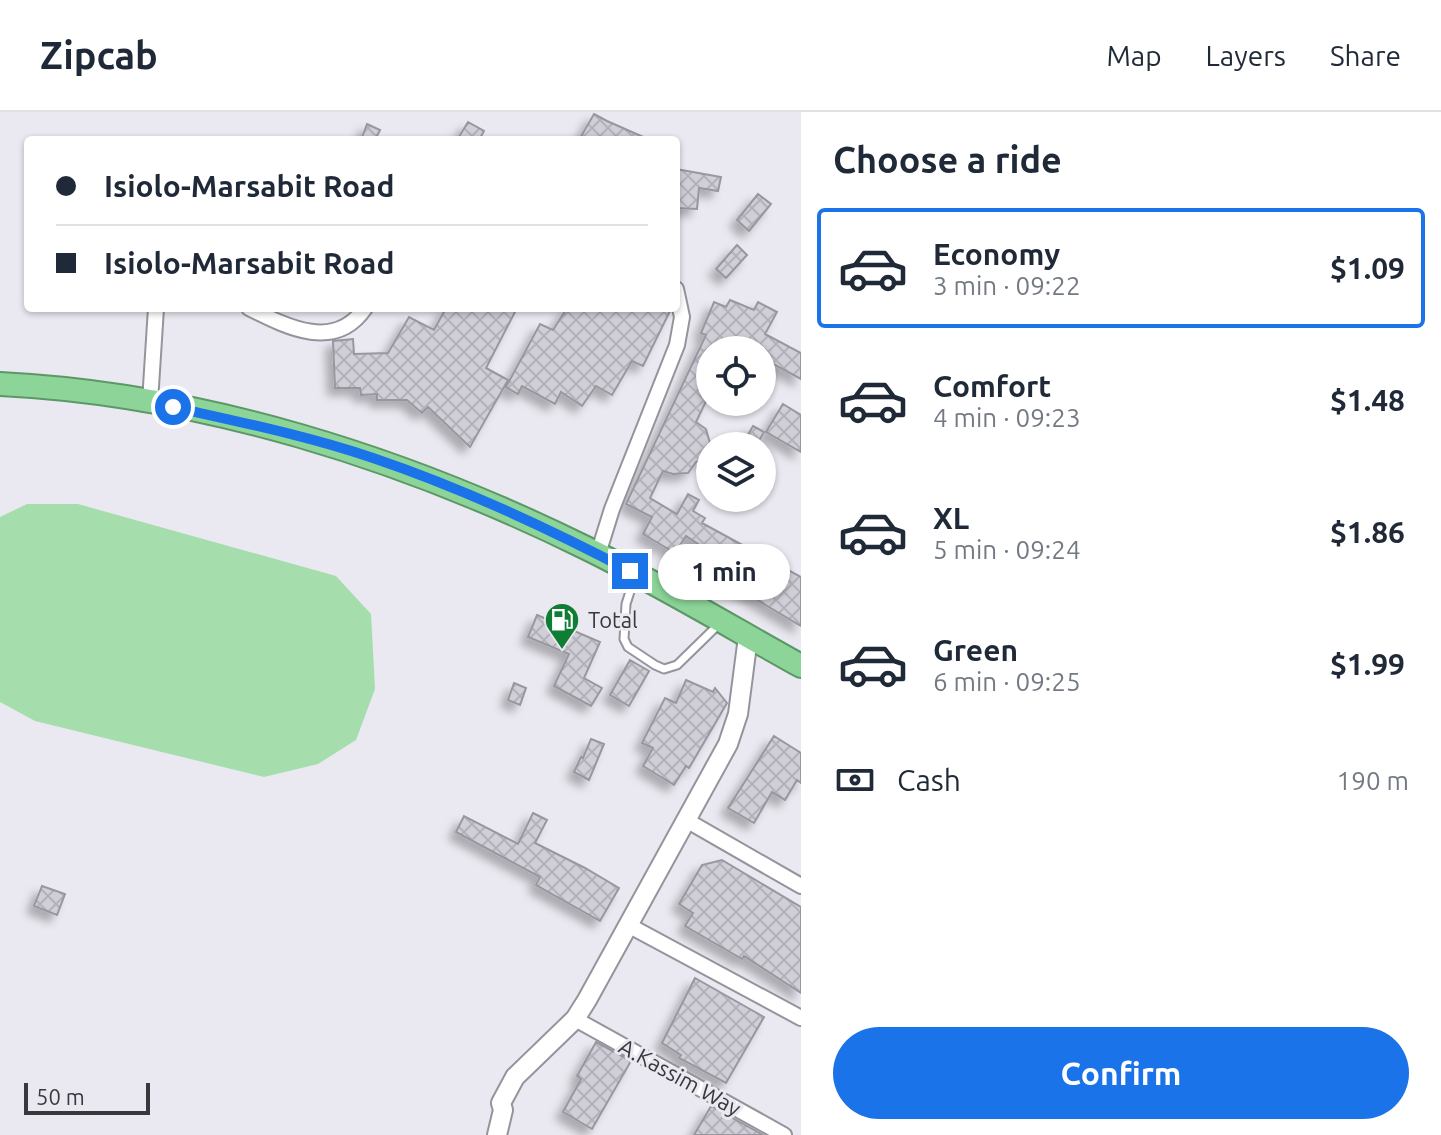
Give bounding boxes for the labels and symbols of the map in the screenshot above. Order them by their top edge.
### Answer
route start [155,389,191,425]
callout: 1 min [658,543,790,599]
route end [612,553,648,589]
fuel station icon: Total [543,601,581,651]
place label: Total [588,607,638,632]
street label: A.Kassim Way [615,1033,746,1120]
scale bar [24,1079,150,1115]

